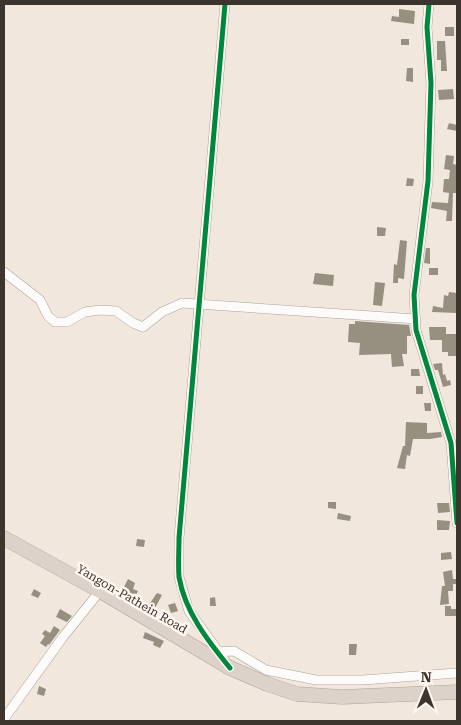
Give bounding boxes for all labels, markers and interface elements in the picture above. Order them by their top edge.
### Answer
street label: Yangon-Pathein Road [74,562,190,636]
north arrow [401,665,451,715]
text: N [421,669,432,685]

